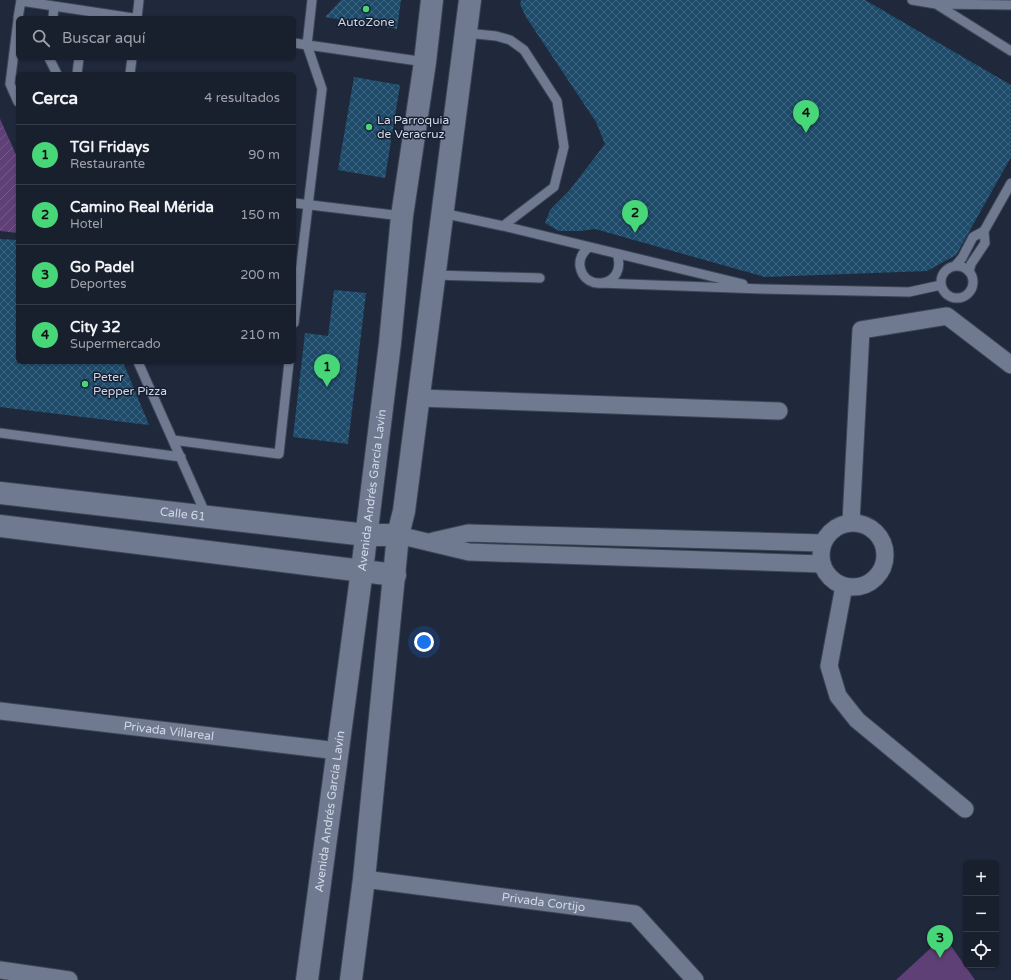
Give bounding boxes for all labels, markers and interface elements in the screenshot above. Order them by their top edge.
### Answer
marker: AutoZone [361,4,371,14]
place label: AutoZone [338,15,395,29]
search box [16,16,296,60]
icon: search [30,27,52,49]
text: Buscar aquí [62,29,145,47]
text: Cerca [32,88,78,109]
text: 4 resultados [204,90,280,106]
pin: 4 [793,100,819,133]
place label: La Parroquia de Veracruz [377,113,449,141]
marker: La Parroquia de Veracruz [364,122,374,132]
text: TGI Fridays [70,138,150,156]
text: 1 [41,147,49,163]
text: 90 m [248,147,280,163]
text: Restaurante [70,156,145,172]
text: Camino Real Mérida [70,198,214,216]
pin: 2 [622,200,648,233]
text: 2 [41,207,49,223]
text: 150 m [240,207,280,223]
text: Hotel [70,216,103,232]
text: Go Padel [70,258,134,276]
text: 3 [41,267,49,283]
text: 200 m [240,267,280,283]
text: Deportes [70,276,126,292]
text: City 32 [70,318,121,336]
text: 4 [41,327,49,343]
text: 210 m [240,327,280,343]
text: Supermercado [70,336,161,352]
pin: 1 [314,354,340,387]
place label: Peter Pepper Pizza [93,370,167,398]
marker: Peter Pepper Pizza [80,379,90,389]
street label: Avenida Andrés García Lavín [355,409,389,572]
street label: Calle 61 [159,504,207,524]
your location [414,632,434,652]
street label: Privada Villareal [123,719,215,743]
street label: Avenida Andrés García Lavín [312,730,347,893]
map controls [963,860,999,968]
button: + [963,860,999,896]
street label: Privada Cortijo [501,890,586,915]
button: − [963,896,999,932]
pin: 3 [927,925,953,958]
button: locate [963,932,999,968]

